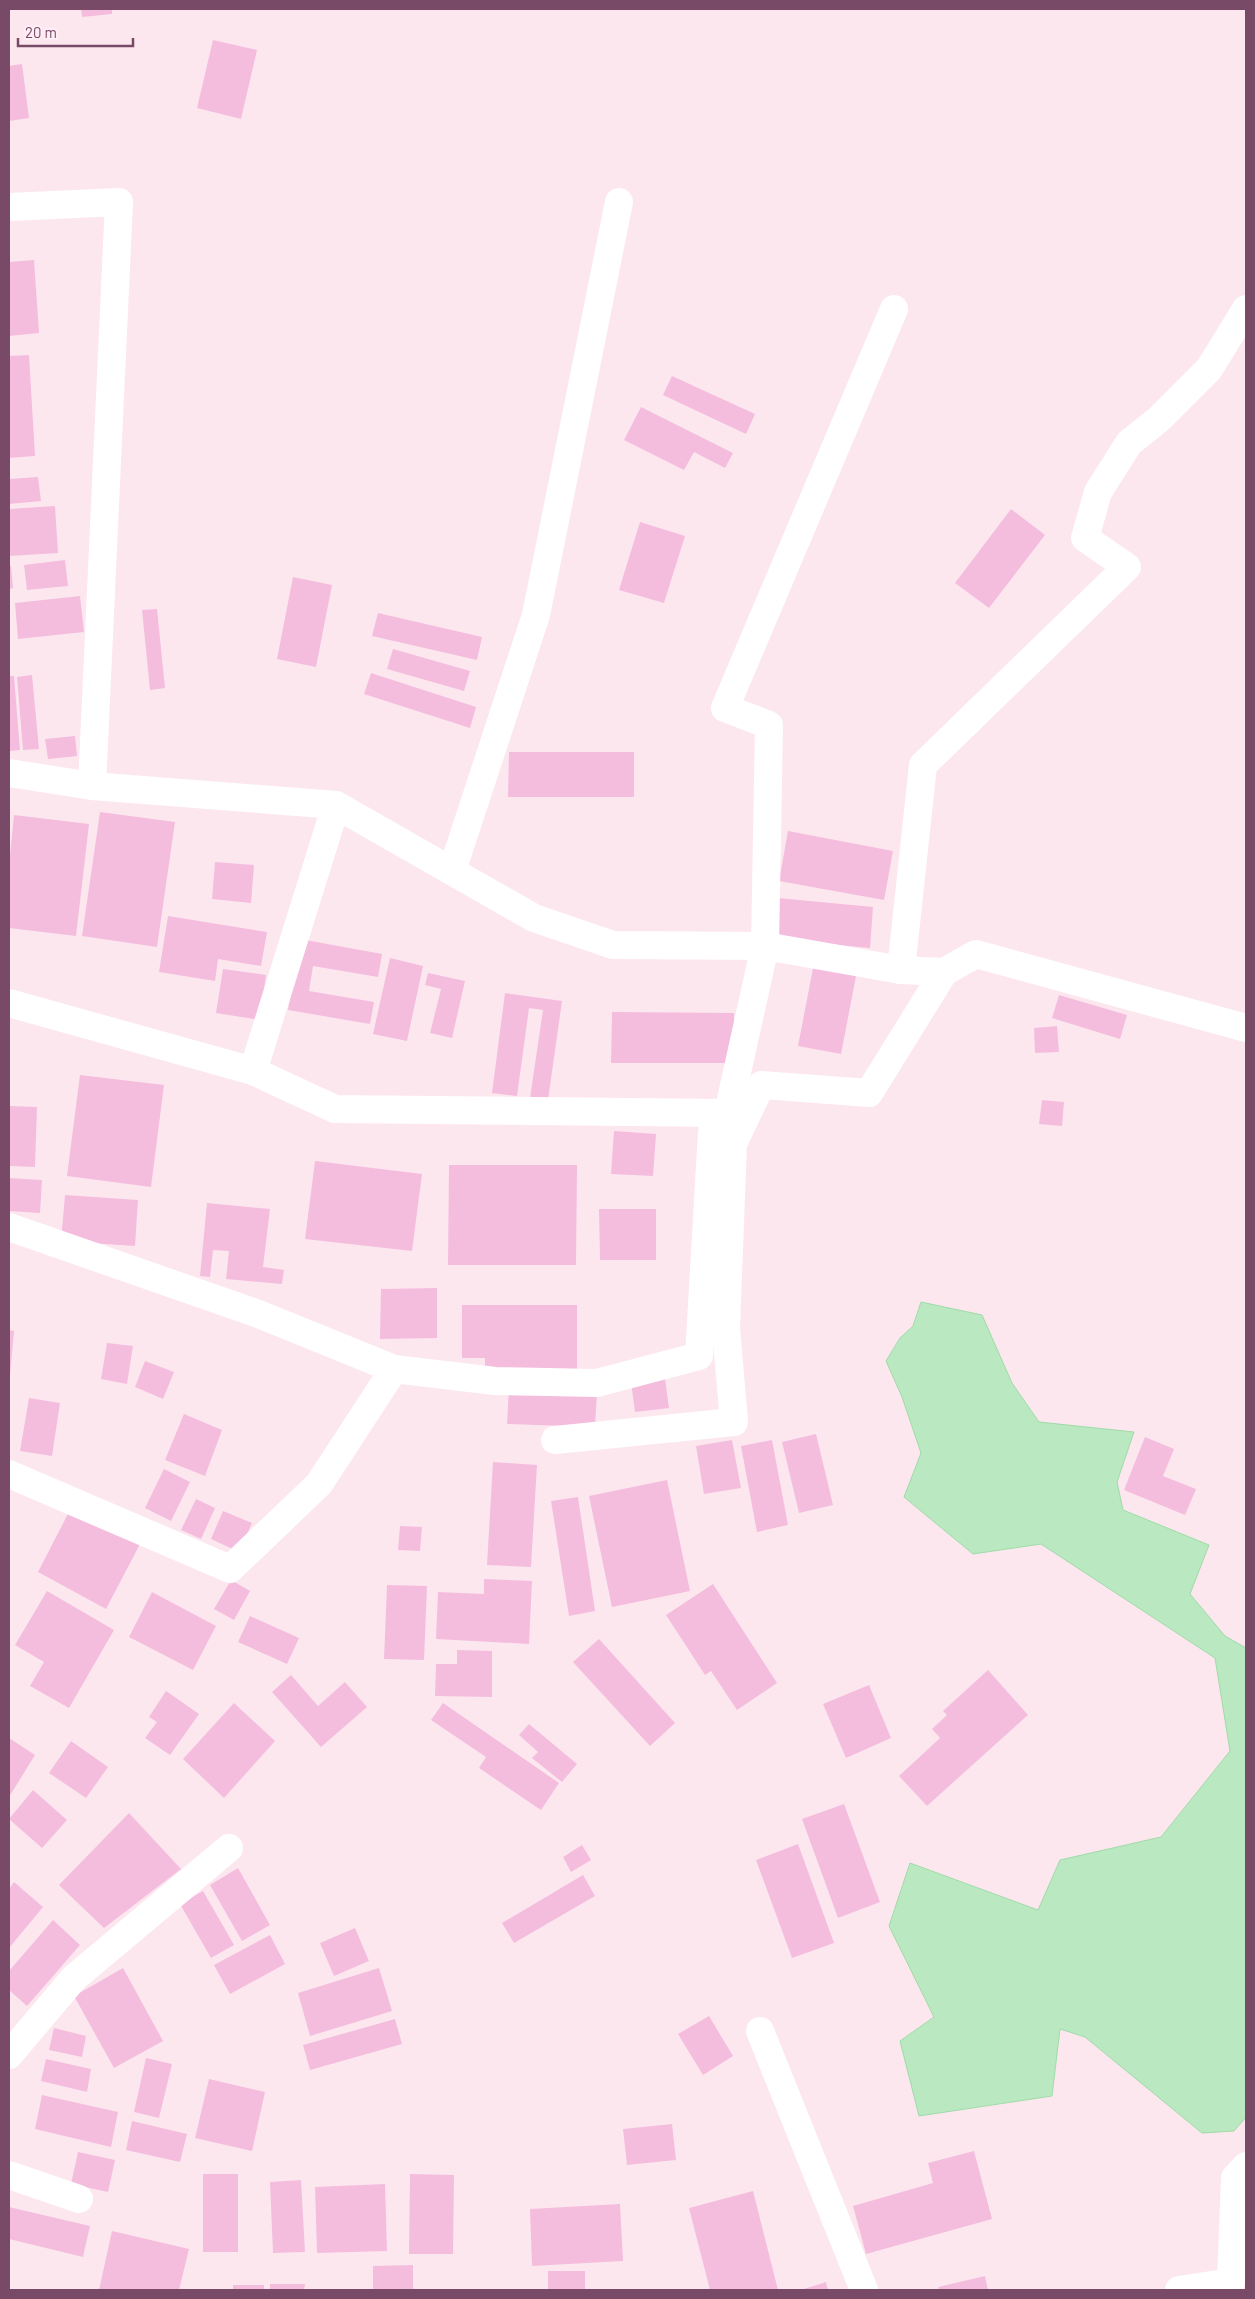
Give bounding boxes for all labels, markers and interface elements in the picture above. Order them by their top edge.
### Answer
scale bar [18,15,132,47]
text: 20 m [25,23,57,41]

